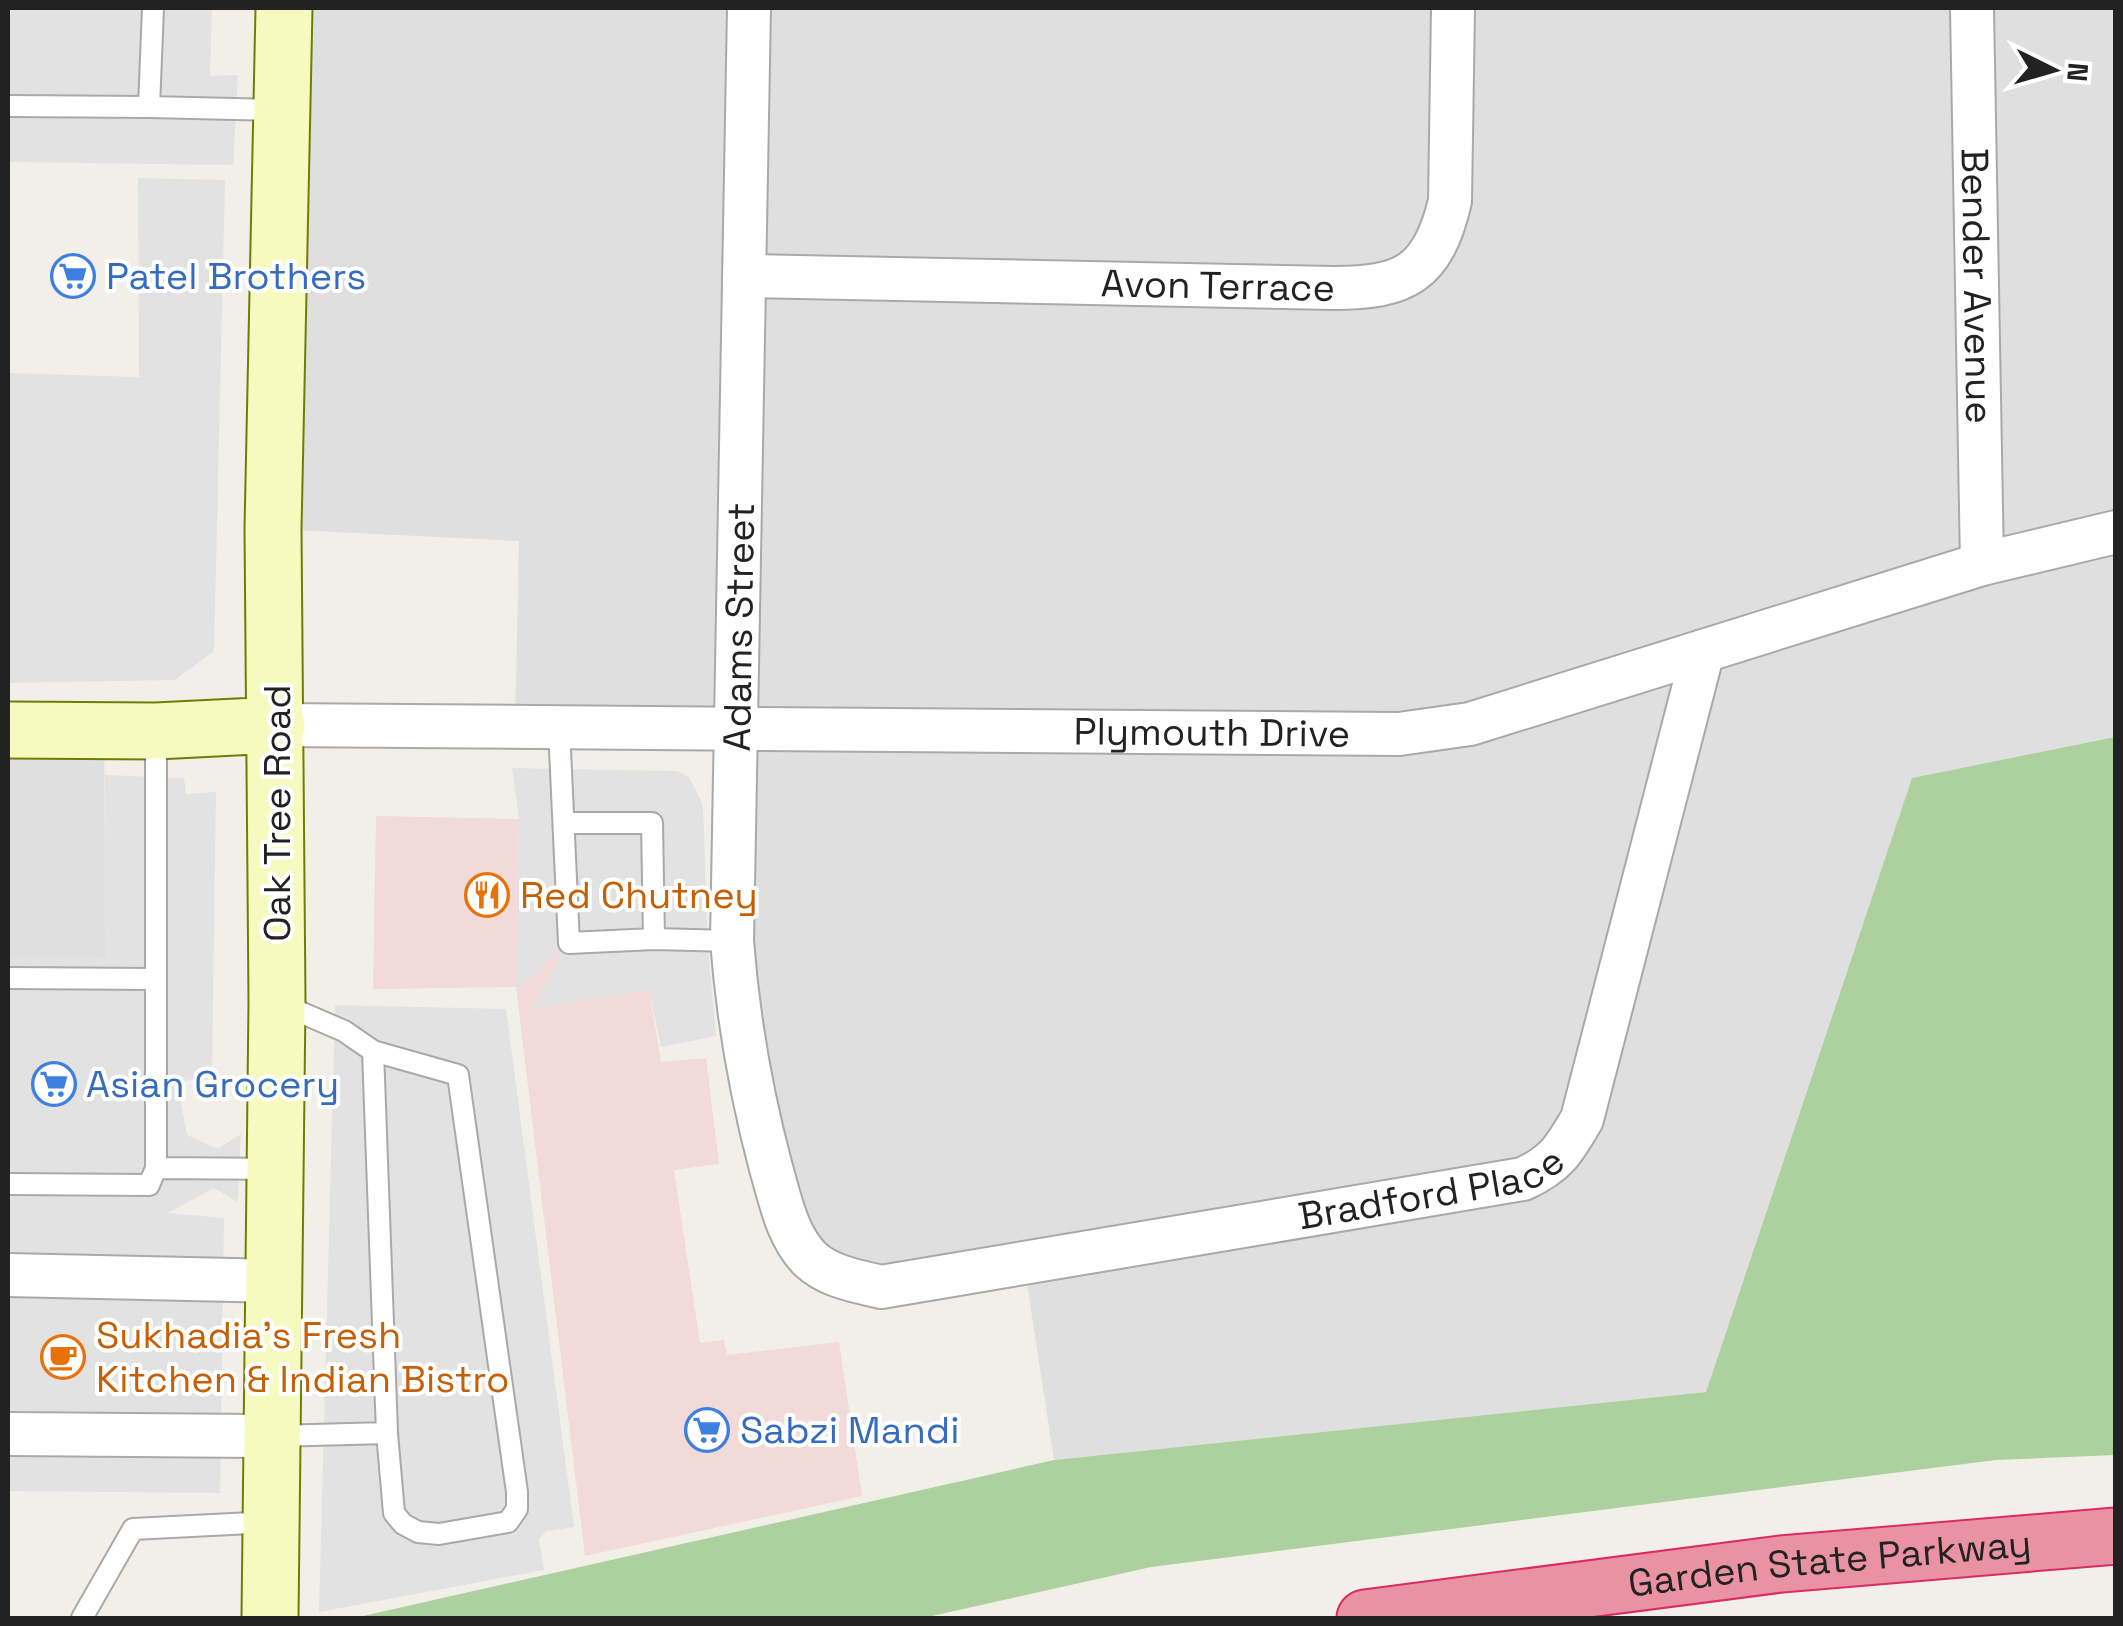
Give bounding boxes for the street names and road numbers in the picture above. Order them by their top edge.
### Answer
street label: Bender Avenue [1951,148,2003,424]
street label: Avon Terrace [1100,259,1335,312]
street label: Adams Street [713,502,765,752]
street label: Oak Tree Road [253,684,301,942]
street label: Plymouth Drive [1074,707,1350,758]
street label: Bradford Place [1295,1137,1574,1240]
street label: Garden State Parkway [1625,1519,2033,1608]

